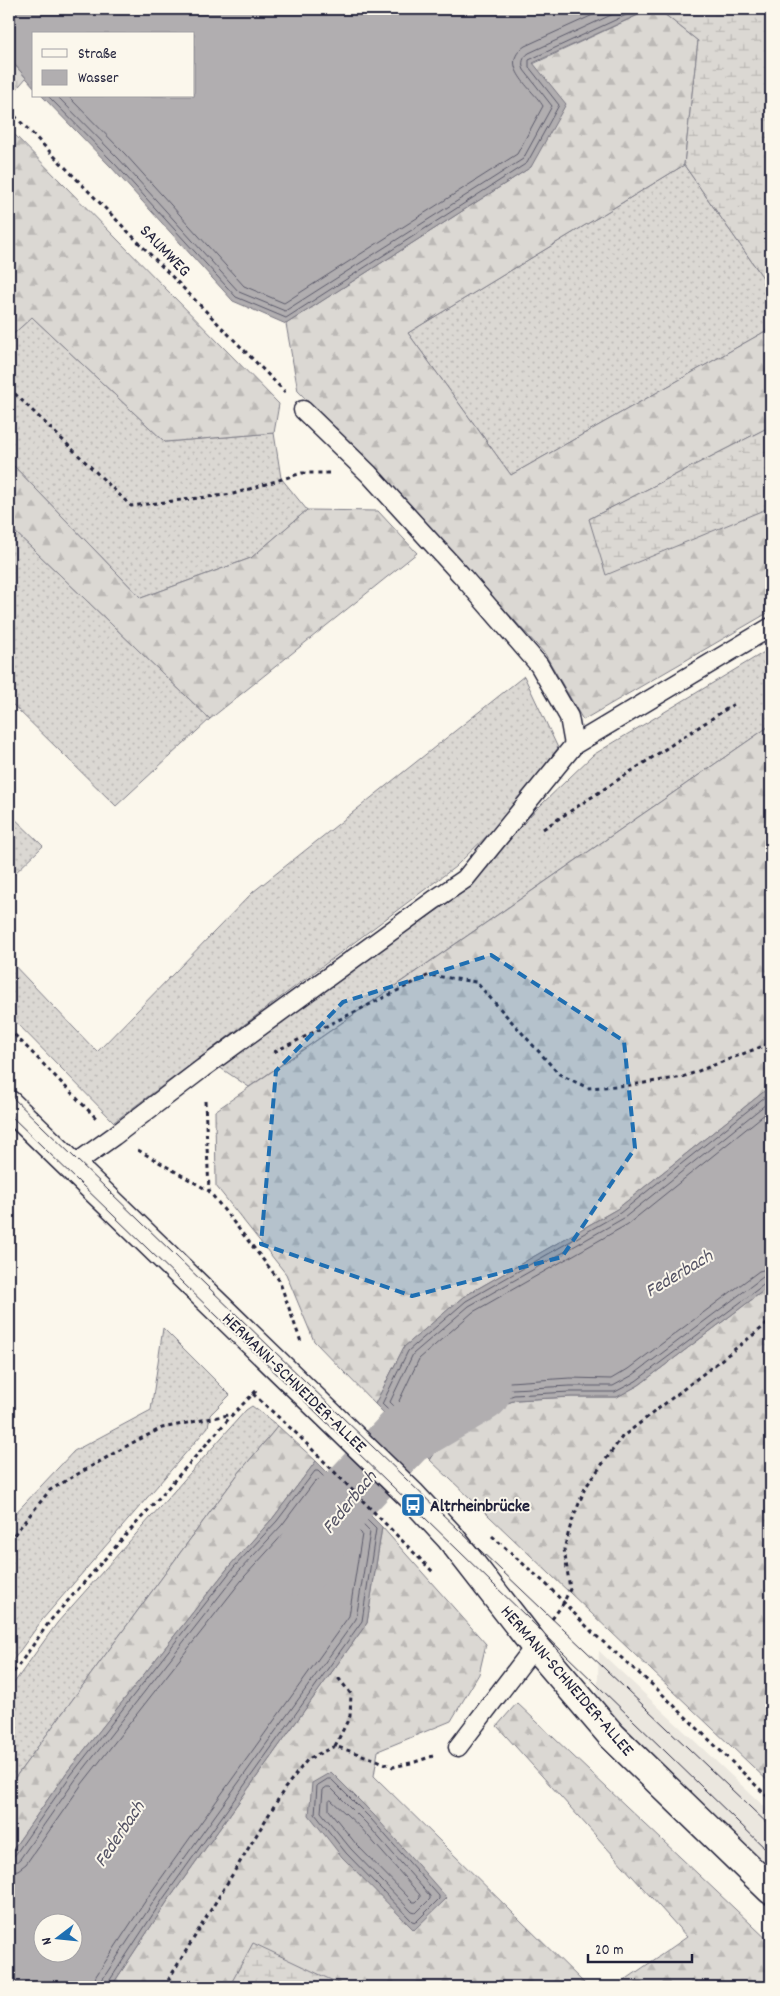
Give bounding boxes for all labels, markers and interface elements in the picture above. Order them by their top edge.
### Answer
legend [32,32,195,98]
text: Straße [78,44,117,66]
text: Wasser [78,68,119,90]
street label: SAUMWEG [133,220,196,284]
water label: Federbach [641,1244,720,1306]
street label: HERMANN-SCHNEIDER-ALLEE [215,1308,371,1460]
water label: Federbach [317,1465,386,1541]
bus stop icon: Altrheinbrücke [400,1492,426,1518]
place label: Altrheinbrücke [430,1495,530,1520]
street label: HERMANN-SCHNEIDER-ALLEE [494,1601,639,1762]
water label: Federbach [89,1795,154,1873]
north arrow [32,1914,82,1964]
scale bar [588,1931,691,1963]
text: N [37,1935,58,1947]
text: 20 m [595,1940,623,1962]

